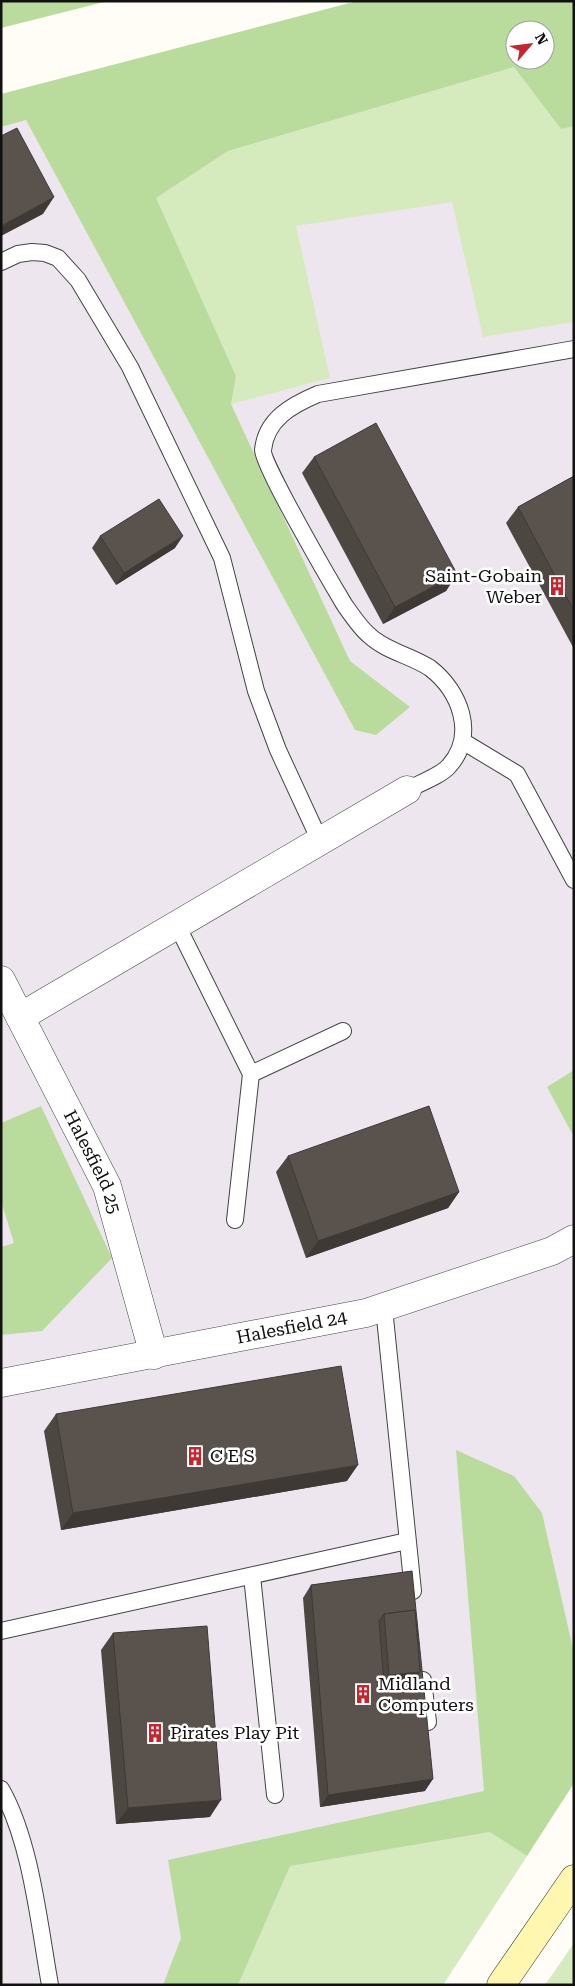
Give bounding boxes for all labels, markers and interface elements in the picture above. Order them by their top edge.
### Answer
north arrow [505,20,555,70]
text: N [532,30,551,48]
place label: Saint-Gobain Weber [425,565,542,607]
building icon: Saint-Gobain Weber [546,575,568,597]
street label: Halesfield 25 [60,1107,125,1216]
street label: Halesfield 24 [235,1306,349,1348]
building icon: C E S [184,1445,206,1467]
place label: C E S [210,1445,255,1466]
place label: Midland Computers [378,1673,474,1715]
building icon: Midland Computers [352,1683,374,1705]
building icon: Pirates Play Pit [144,1722,166,1744]
place label: Pirates Play Pit [170,1722,300,1743]

